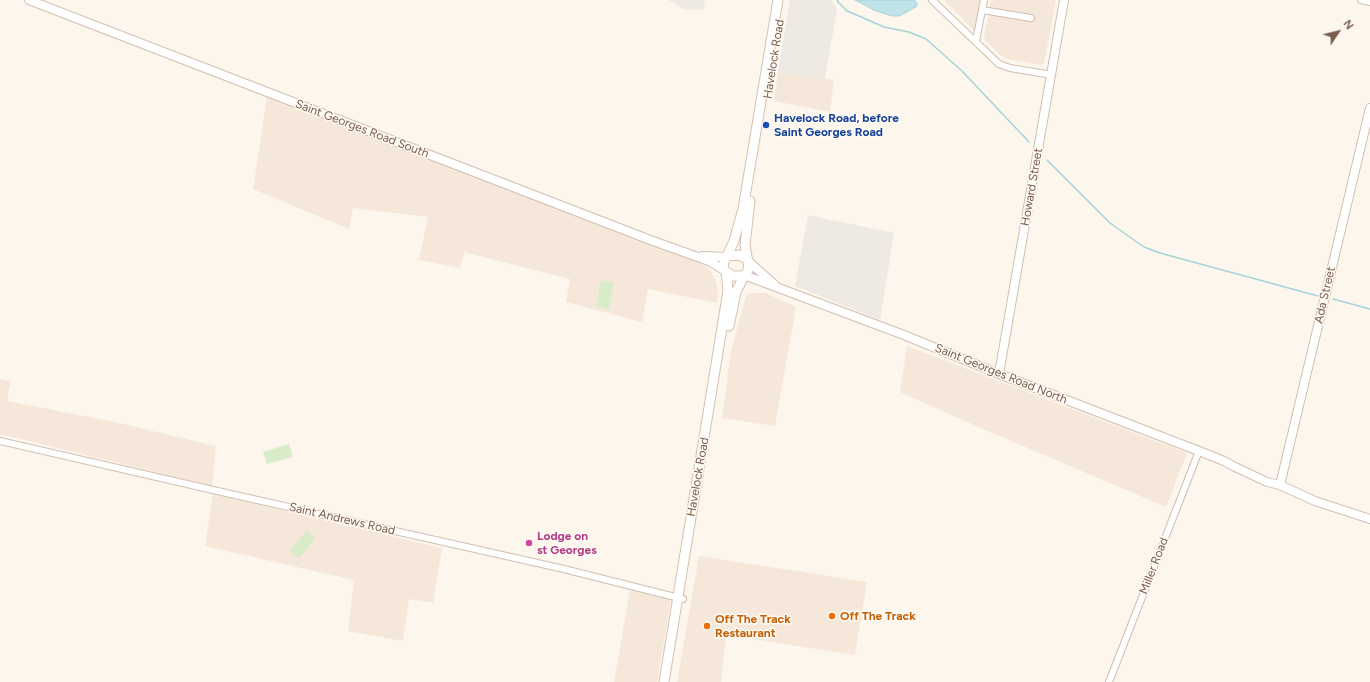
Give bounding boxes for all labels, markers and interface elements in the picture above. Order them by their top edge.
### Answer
north arrow [1318,12,1358,52]
street label: Havelock Road [761,18,787,100]
text: N [1340,18,1356,32]
street label: Saint Georges Road South [293,97,431,161]
place label: Havelock Road, before Saint Georges Road [774,111,899,139]
marker: Havelock Road, before Saint Georges Road [761,120,771,130]
street label: Howard Street [1018,147,1046,227]
street label: Ada Street [1311,265,1339,325]
street label: Saint Georges Road North [933,341,1069,407]
street label: Havelock Road [684,436,712,518]
street label: Saint Andrews Road [288,500,396,538]
place label: Lodge on st Georges [537,529,597,557]
street label: Miller Road [1137,536,1171,596]
marker: Lodge on st Georges [524,538,534,548]
place label: Off The Track [840,609,916,623]
marker: Off The Track [827,611,837,621]
place label: Off The Track Restaurant [715,612,791,640]
marker: Off The Track Restaurant [702,621,712,631]

